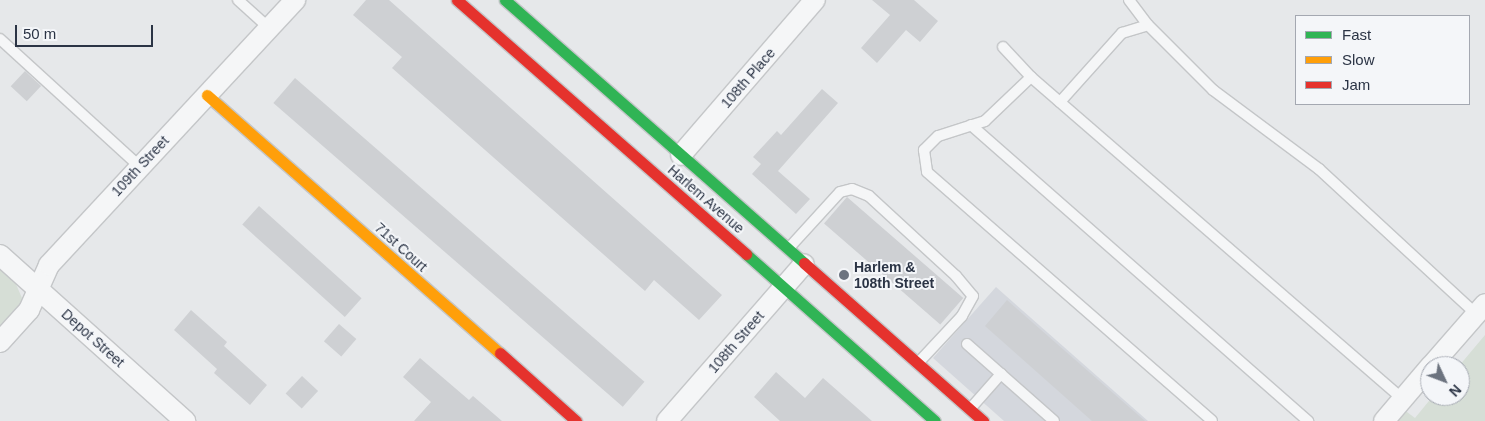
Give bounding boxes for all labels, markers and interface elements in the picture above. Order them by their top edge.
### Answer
scale bar [18,15,155,47]
legend [1295,15,1470,105]
text: 50 m [23,25,56,42]
text: Fast [1342,26,1371,43]
street label: 108th Place [717,45,779,111]
text: Slow [1342,51,1375,68]
text: Jam [1342,76,1370,93]
street label: 109th Street [108,132,172,200]
street label: Harlem Avenue [664,161,748,237]
street label: 71st Court [371,219,431,275]
place label: Harlem & 108th Street [854,259,934,292]
marker: Harlem & 108th Street [838,269,850,281]
street label: Depot Street [58,305,128,371]
street label: 108th Street [705,308,767,376]
north arrow [1420,356,1470,406]
text: N [1446,381,1465,400]

